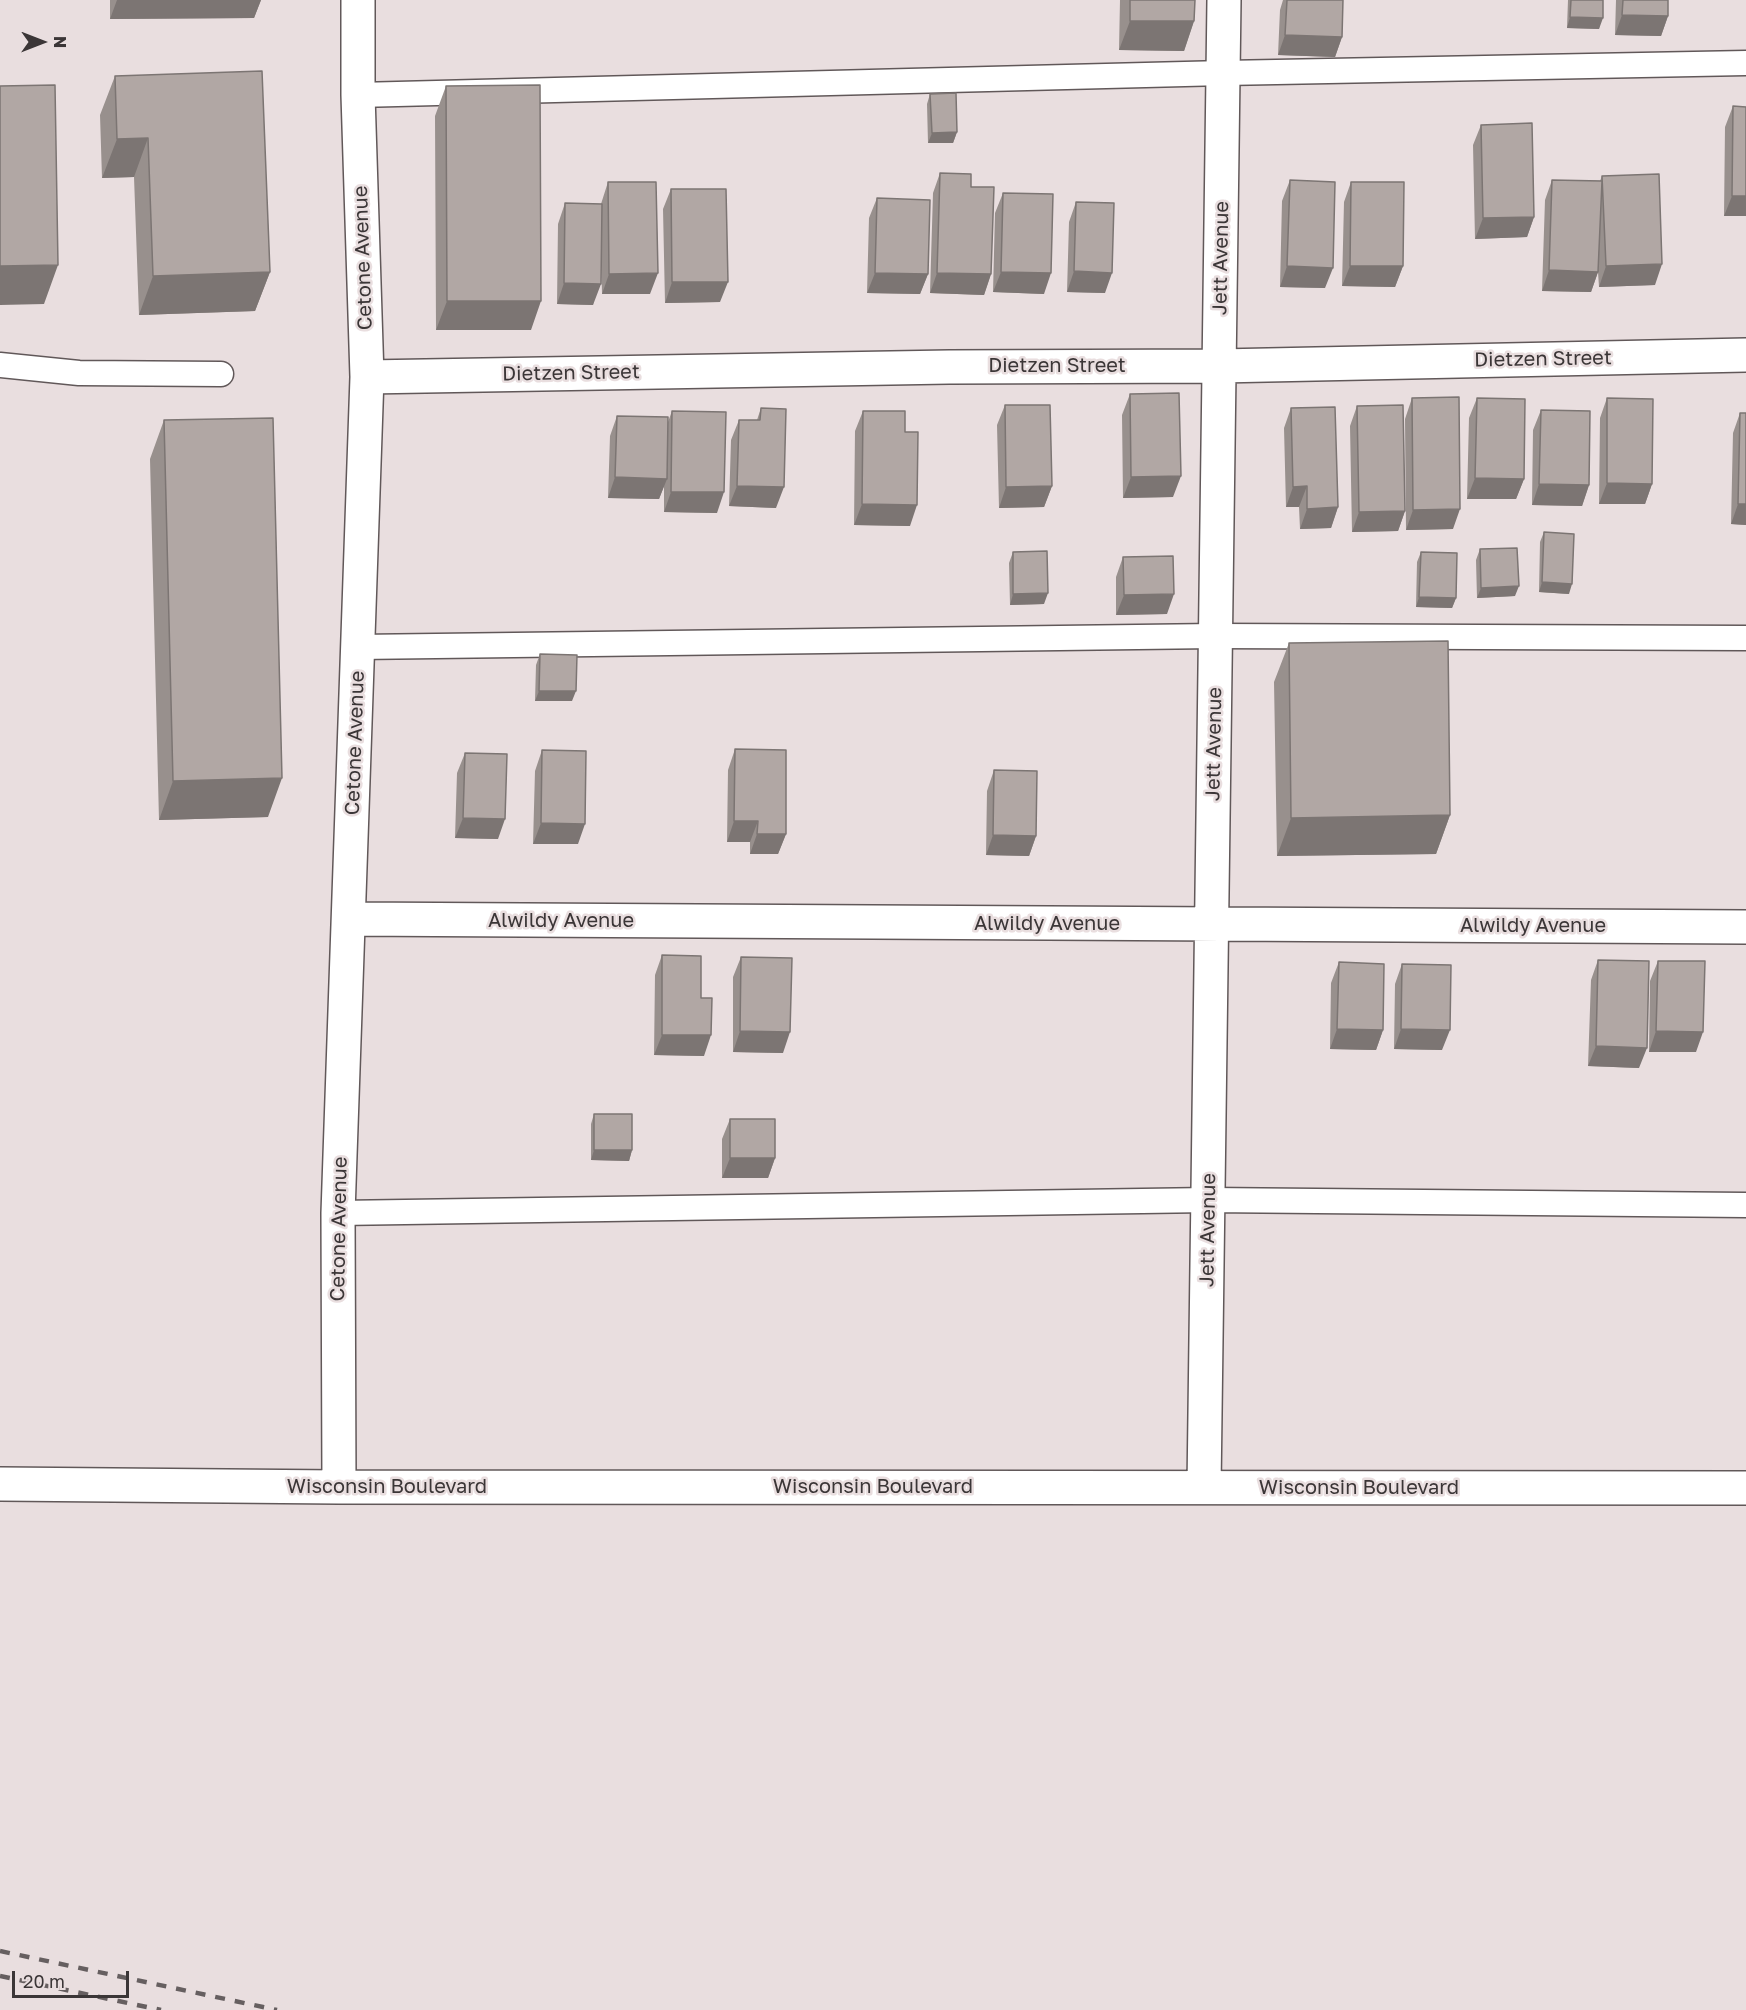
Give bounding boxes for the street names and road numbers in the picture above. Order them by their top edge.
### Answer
street label: Cetone Avenue [348,185,378,331]
street label: Jett Avenue [1208,201,1234,315]
street label: Dietzen Street [1474,346,1612,372]
street label: Dietzen Street [988,354,1126,378]
street label: Dietzen Street [502,360,640,386]
street label: Cetone Avenue [340,670,370,816]
street label: Jett Avenue [1201,687,1227,801]
street label: Alwildy Avenue [488,909,634,933]
street label: Alwildy Avenue [974,912,1120,936]
street label: Alwildy Avenue [1460,914,1606,938]
street label: Cetone Avenue [326,1156,352,1302]
street label: Jett Avenue [1195,1173,1221,1287]
street label: Wisconsin Boulevard [287,1475,487,1499]
street label: Wisconsin Boulevard [773,1475,973,1499]
street label: Wisconsin Boulevard [1259,1476,1459,1500]

